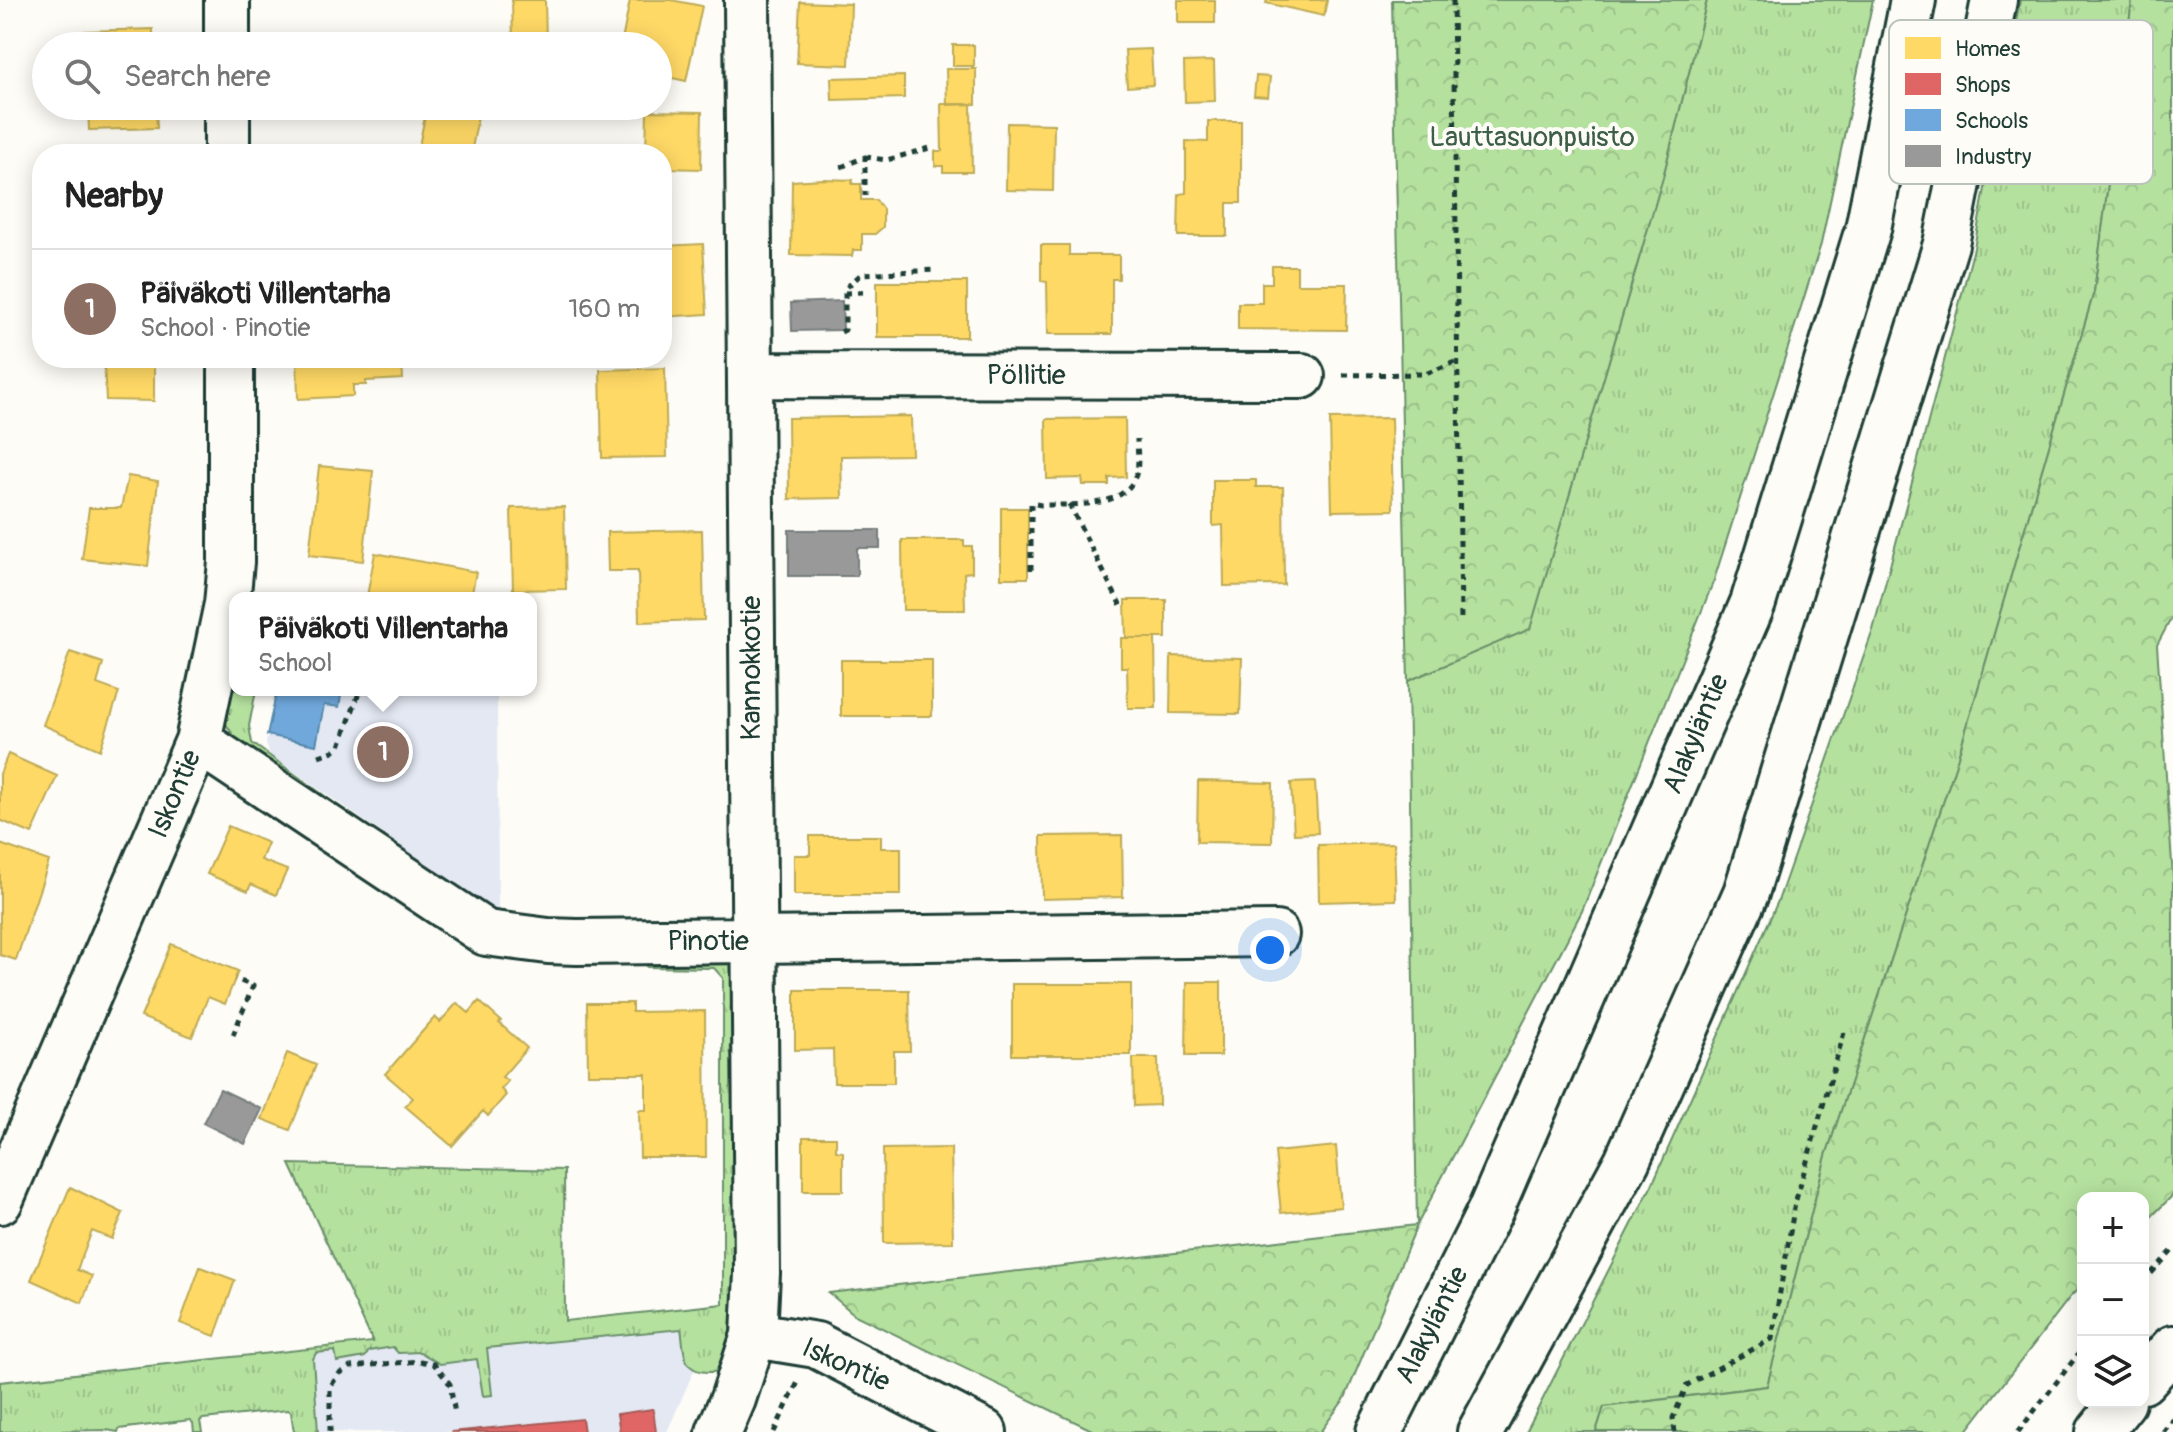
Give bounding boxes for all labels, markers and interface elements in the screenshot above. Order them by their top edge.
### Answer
legend [1889,20,2153,184]
search box [32,32,672,120]
text: Homes [1955,35,2020,63]
icon: search [60,54,104,98]
text: Search here [124,58,271,95]
text: Shops [1955,71,2011,99]
text: Schools [1955,107,2028,135]
park label: Lauttasuonpuisto [1429,120,1635,155]
text: Industry [1955,143,2031,171]
text: Nearby [64,175,163,218]
text: Päiväkoti Villentarha [140,275,391,312]
text: 1 [85,293,95,325]
text: 160 m [568,293,640,325]
text: School · Pinotie [140,312,310,344]
street label: Pöllitie [986,358,1066,393]
popup [229,592,537,696]
street label: Kannokkotie [734,595,769,740]
text: Päiväkoti Villentarha [258,610,508,647]
text: School [258,647,332,679]
street label: Alakyläntie [1655,668,1737,799]
pin: 1 [357,722,409,782]
street label: Iskontie [141,744,209,843]
street label: Pinotie [667,924,749,959]
your location [1250,930,1290,970]
map controls [2077,1192,2149,1408]
button: + [2077,1192,2149,1264]
street label: Alakyläntie [1388,1260,1477,1390]
button: − [2077,1264,2149,1336]
street label: Iskontie [797,1330,896,1400]
button: layers [2077,1336,2149,1408]

